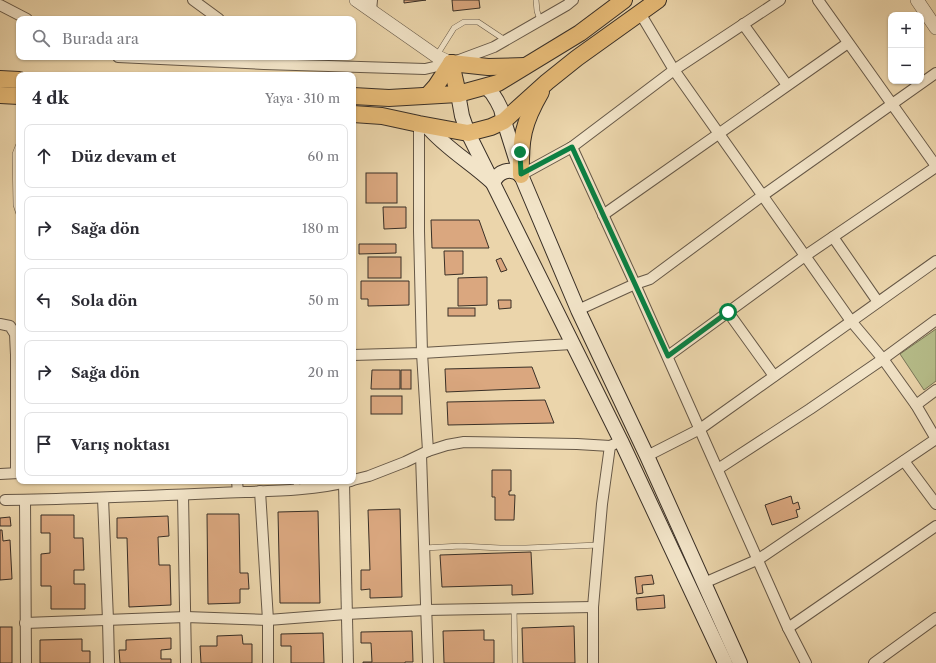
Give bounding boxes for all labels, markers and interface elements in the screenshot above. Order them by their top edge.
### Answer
map controls [888,12,924,84]
button: + [888,12,924,48]
search box [16,16,356,60]
icon: search [30,27,52,49]
text: Burada ara [62,29,139,48]
button: − [888,48,924,84]
text: 4 dk [32,88,69,108]
text: Yaya · 310 m [265,90,340,106]
route end [511,143,529,161]
icon: ahead [33,145,55,167]
text: Düz devam et [71,147,176,166]
text: 60 m [308,148,339,164]
icon: right [33,217,55,239]
text: Sağa dön [71,219,140,238]
text: 180 m [302,220,339,236]
icon: left [33,289,55,311]
text: Sola dön [71,291,138,310]
text: 50 m [308,292,339,308]
route start [719,303,737,321]
icon: right [33,361,55,383]
text: Sağa dön [71,363,140,382]
text: 20 m [308,364,339,380]
icon: arrive [33,433,55,455]
text: Varış noktası [71,435,170,454]

